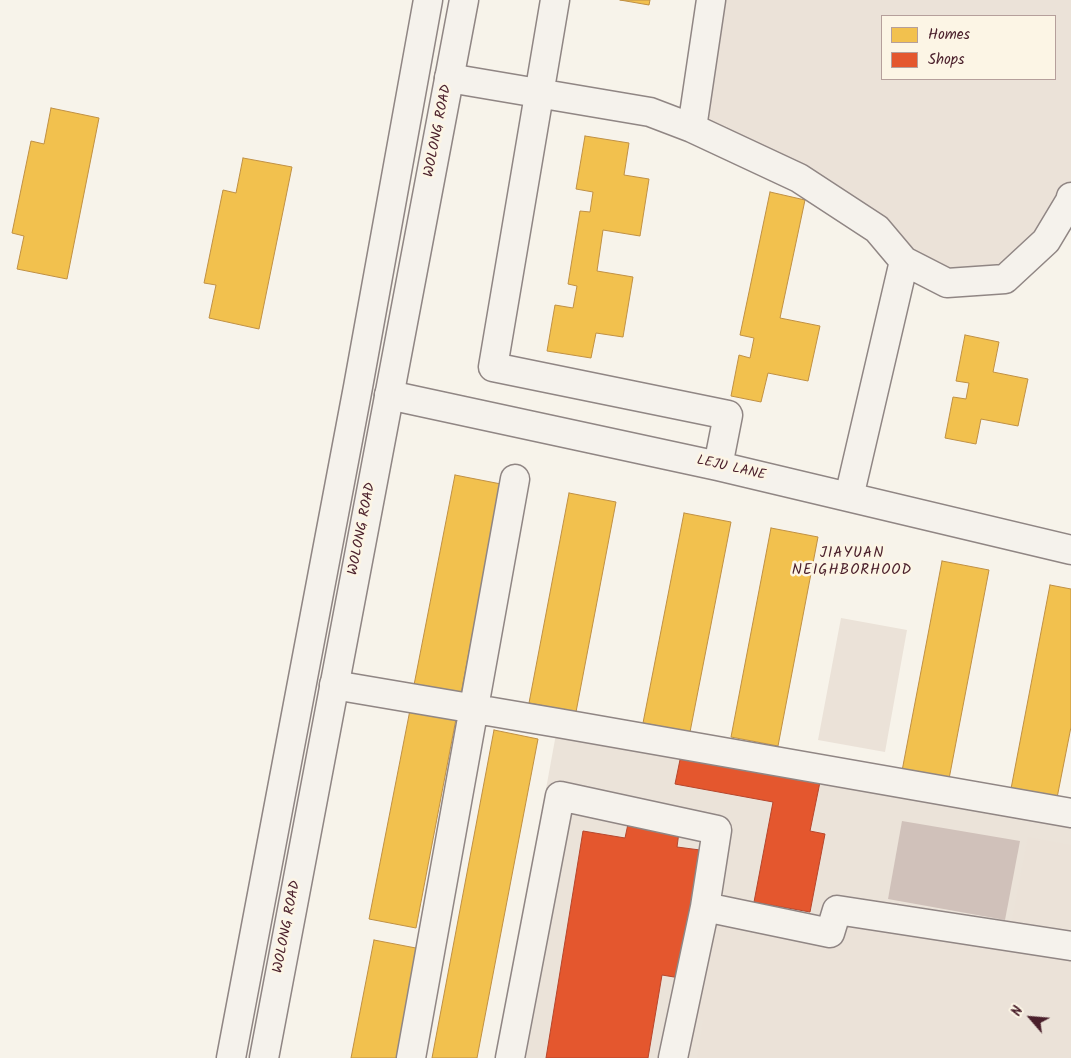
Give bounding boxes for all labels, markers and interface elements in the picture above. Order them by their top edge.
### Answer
legend [881,15,1056,80]
text: Homes [928,23,970,47]
text: Shops [928,48,964,72]
street label: WOLONG ROAD [422,83,456,179]
street label: LEJU LANE [695,453,767,485]
street label: WOLONG ROAD [346,481,380,577]
district label: JIAYUAN NEIGHBORHOOD [790,545,914,580]
street label: WOLONG ROAD [271,879,305,975]
north arrow [1006,993,1056,1043]
text: N [1006,1002,1029,1020]

